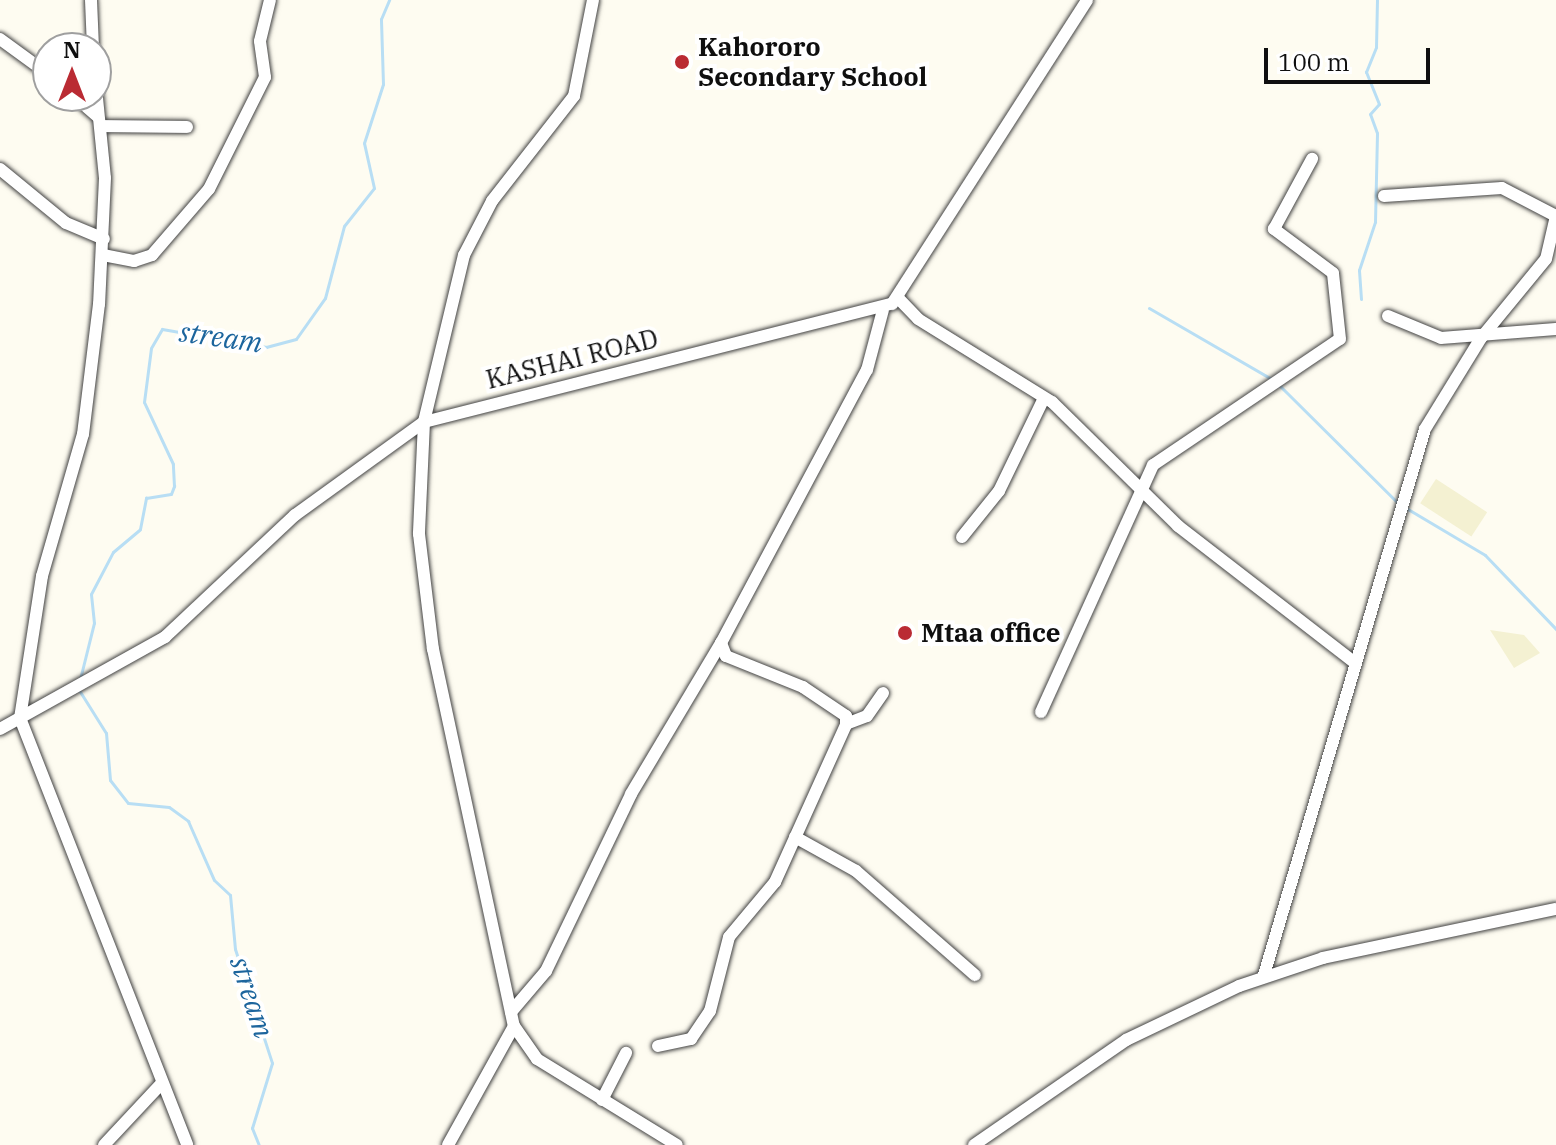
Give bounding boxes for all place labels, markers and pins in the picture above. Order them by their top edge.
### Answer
place label: Kahororo Secondary School [698,31,927,92]
marker: Kahororo Secondary School [673,53,691,71]
place label: Mtaa office [921,617,1061,649]
marker: Mtaa office [896,624,914,642]

